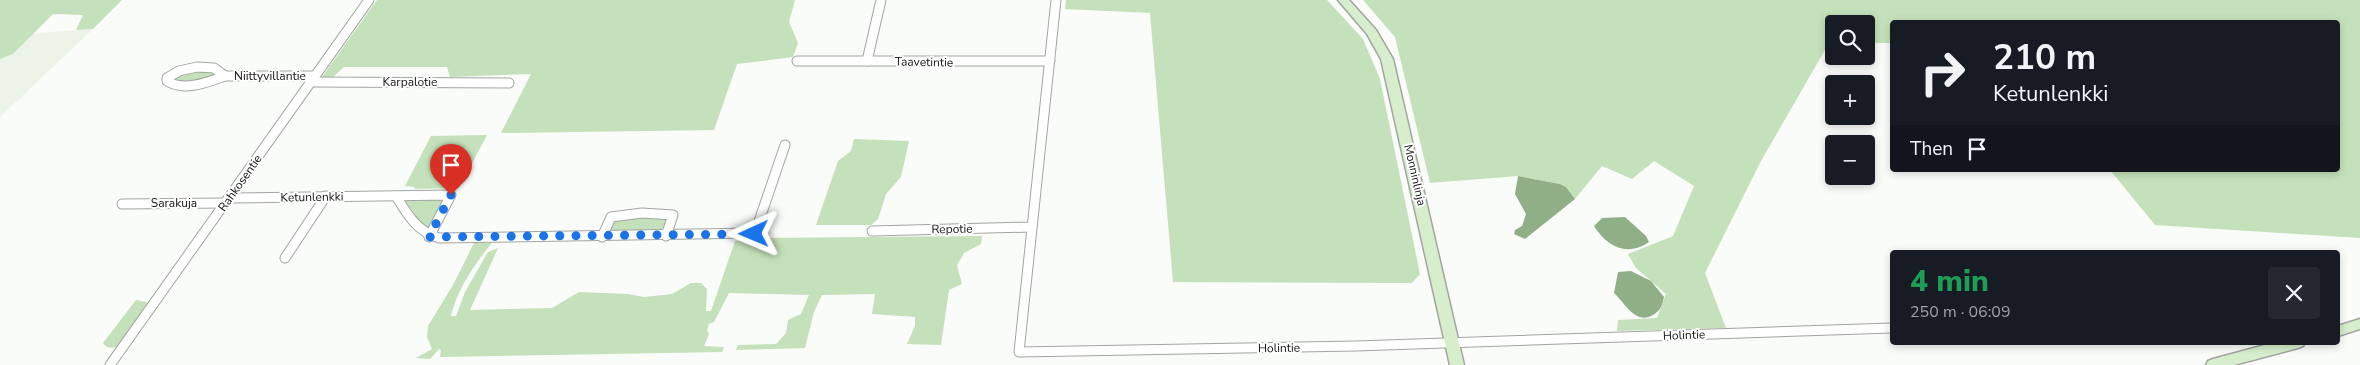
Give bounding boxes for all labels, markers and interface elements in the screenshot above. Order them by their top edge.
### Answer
map controls [1825,15,1875,185]
button: search [1825,15,1875,65]
text: 210 m [1993,34,2096,81]
icon: right [1910,40,1975,105]
street label: Taavetintie [895,53,953,71]
street label: Niittyvillantie [234,68,306,84]
street label: Karpalotie [383,74,438,90]
button: + [1825,75,1875,125]
text: Ketunlenkki [1993,79,2108,109]
button: − [1825,135,1875,185]
icon: arrive [1963,135,1991,163]
text: Then [1910,136,1953,162]
street label: Monninlinja [1400,143,1430,207]
pin [430,144,472,195]
street label: Rahkosentie [215,151,265,215]
icon: arrive [437,151,465,179]
street label: Ketunlenkki [280,188,344,206]
street label: Sarakuja [151,195,197,211]
position arrow [727,207,779,259]
street label: Repotie [931,221,973,237]
text: 4 min [1910,261,1989,302]
button: close [2268,267,2320,319]
text: 250 m · 06:09 [1910,301,2011,323]
street label: Holintie [1663,326,1705,344]
street label: Holintie [1258,340,1300,356]

